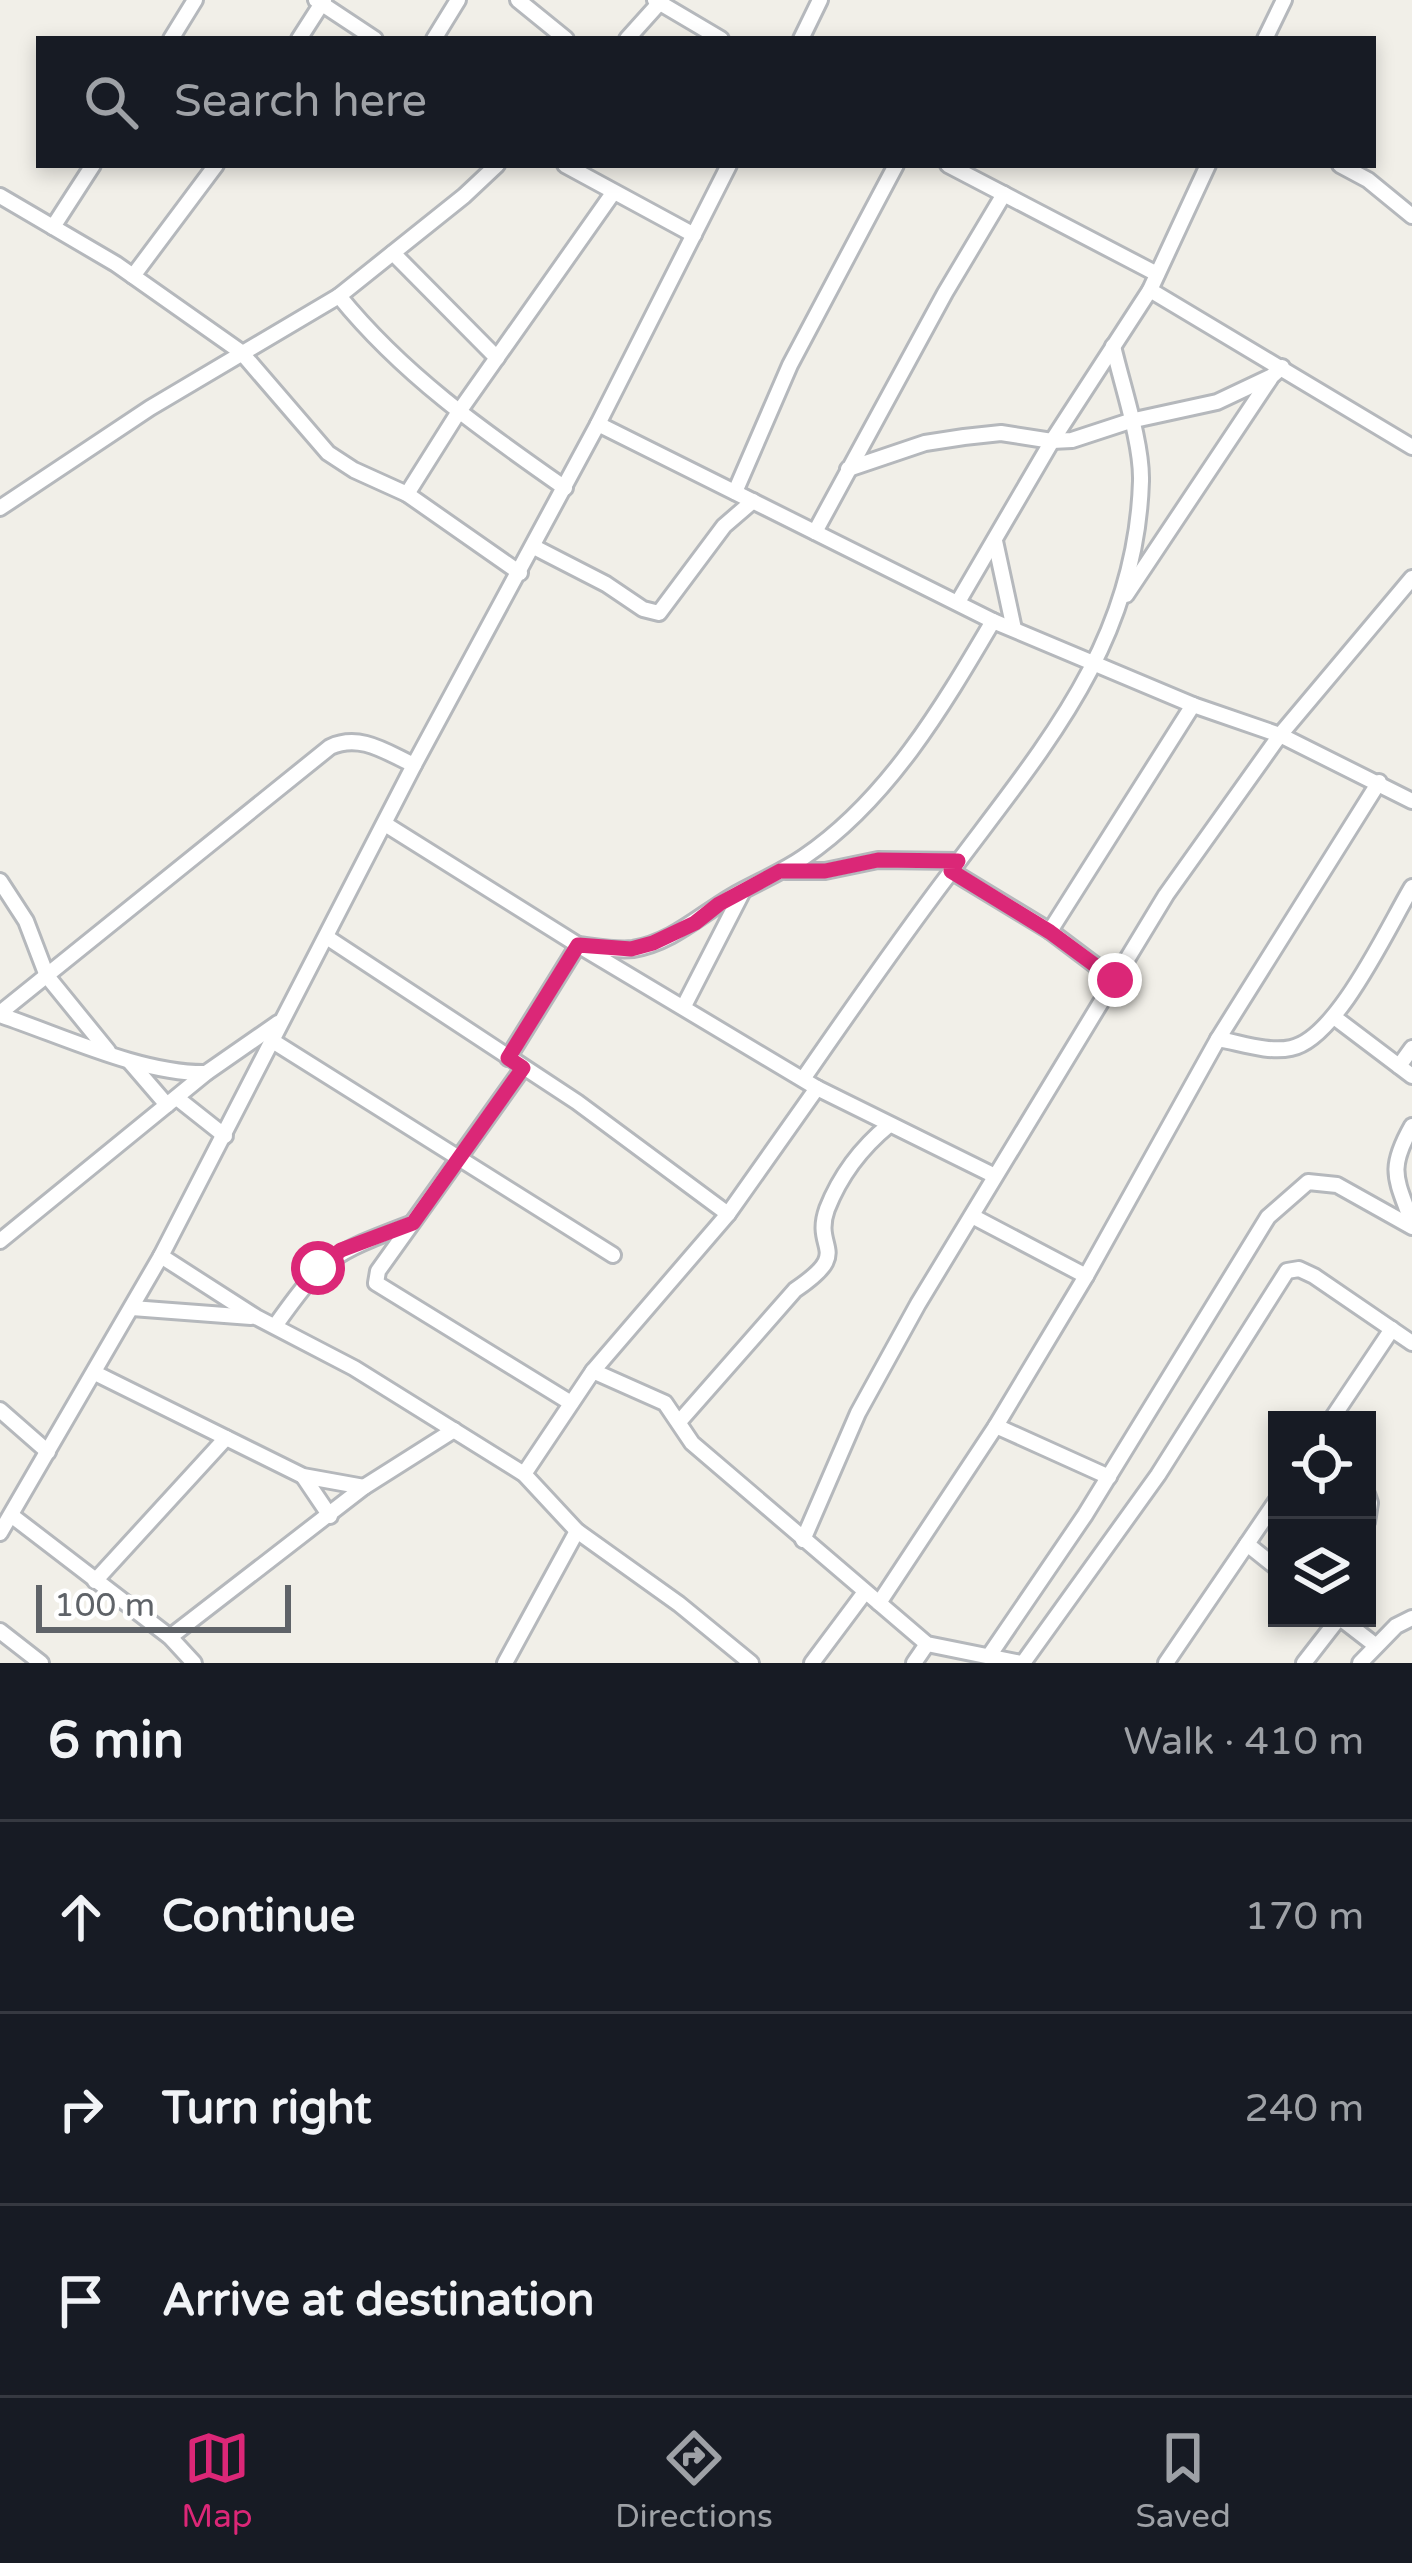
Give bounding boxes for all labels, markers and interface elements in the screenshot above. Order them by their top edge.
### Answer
search box [36,36,1376,168]
icon: search [78,69,144,135]
text: Search here [174,75,427,129]
route end [1088,953,1142,1007]
route start [291,1241,345,1295]
map controls [1268,1411,1376,1627]
button: locate [1268,1411,1376,1519]
button: layers [1268,1519,1376,1627]
scale bar [36,1579,291,1632]
text: 100 m [54,1586,155,1625]
text: 6 min [48,1710,184,1772]
text: Walk · 410 m [1123,1718,1364,1765]
icon: ahead [48,1884,114,1950]
text: Continue [162,1890,355,1944]
text: 170 m [1245,1893,1364,1940]
icon: right [48,2076,114,2142]
text: Turn right [162,2082,371,2136]
text: 240 m [1245,2085,1364,2132]
icon: arrive [48,2268,114,2334]
text: Arrive at destination [162,2274,594,2328]
tab: Map [181,2425,253,2536]
tab: Directions [615,2425,773,2536]
tab: Saved [1135,2425,1231,2536]

